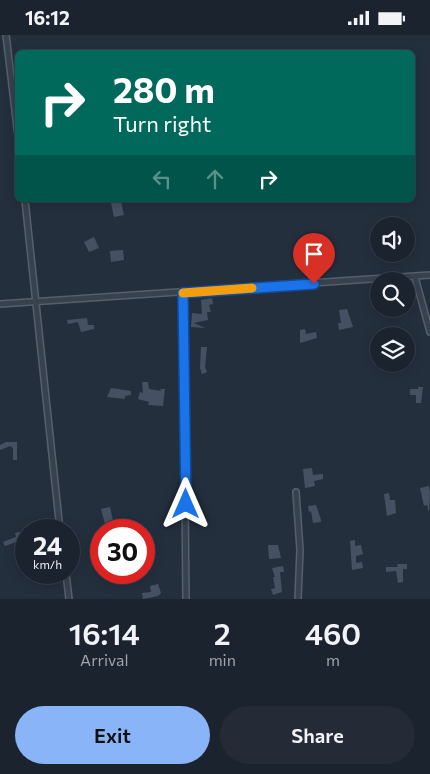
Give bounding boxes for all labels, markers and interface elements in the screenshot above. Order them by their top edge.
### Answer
text: 16:12 [25,6,70,29]
text: 280 m [113,67,215,110]
icon: right [30,70,95,135]
text: Turn right [113,110,211,137]
icon: left [148,165,176,193]
icon: ahead [201,165,229,193]
icon: right [254,165,282,193]
map controls [370,217,415,372]
button: sound [370,217,415,262]
pin [293,233,335,284]
icon: arrive [300,240,328,268]
button: search [370,272,415,317]
button: layers [370,327,415,372]
position arrow [159,477,211,529]
speed limit sign: 30 [90,519,155,584]
text: 24 [33,530,62,560]
text: km/h [33,557,62,571]
text: 16:14 [69,614,140,651]
text: 2 [214,614,231,651]
text: 460 [305,614,361,651]
text: Arrival [80,650,129,669]
text: min [209,650,236,669]
text: m [326,650,340,669]
button: Exit [15,706,210,764]
button: Share [220,706,415,764]

